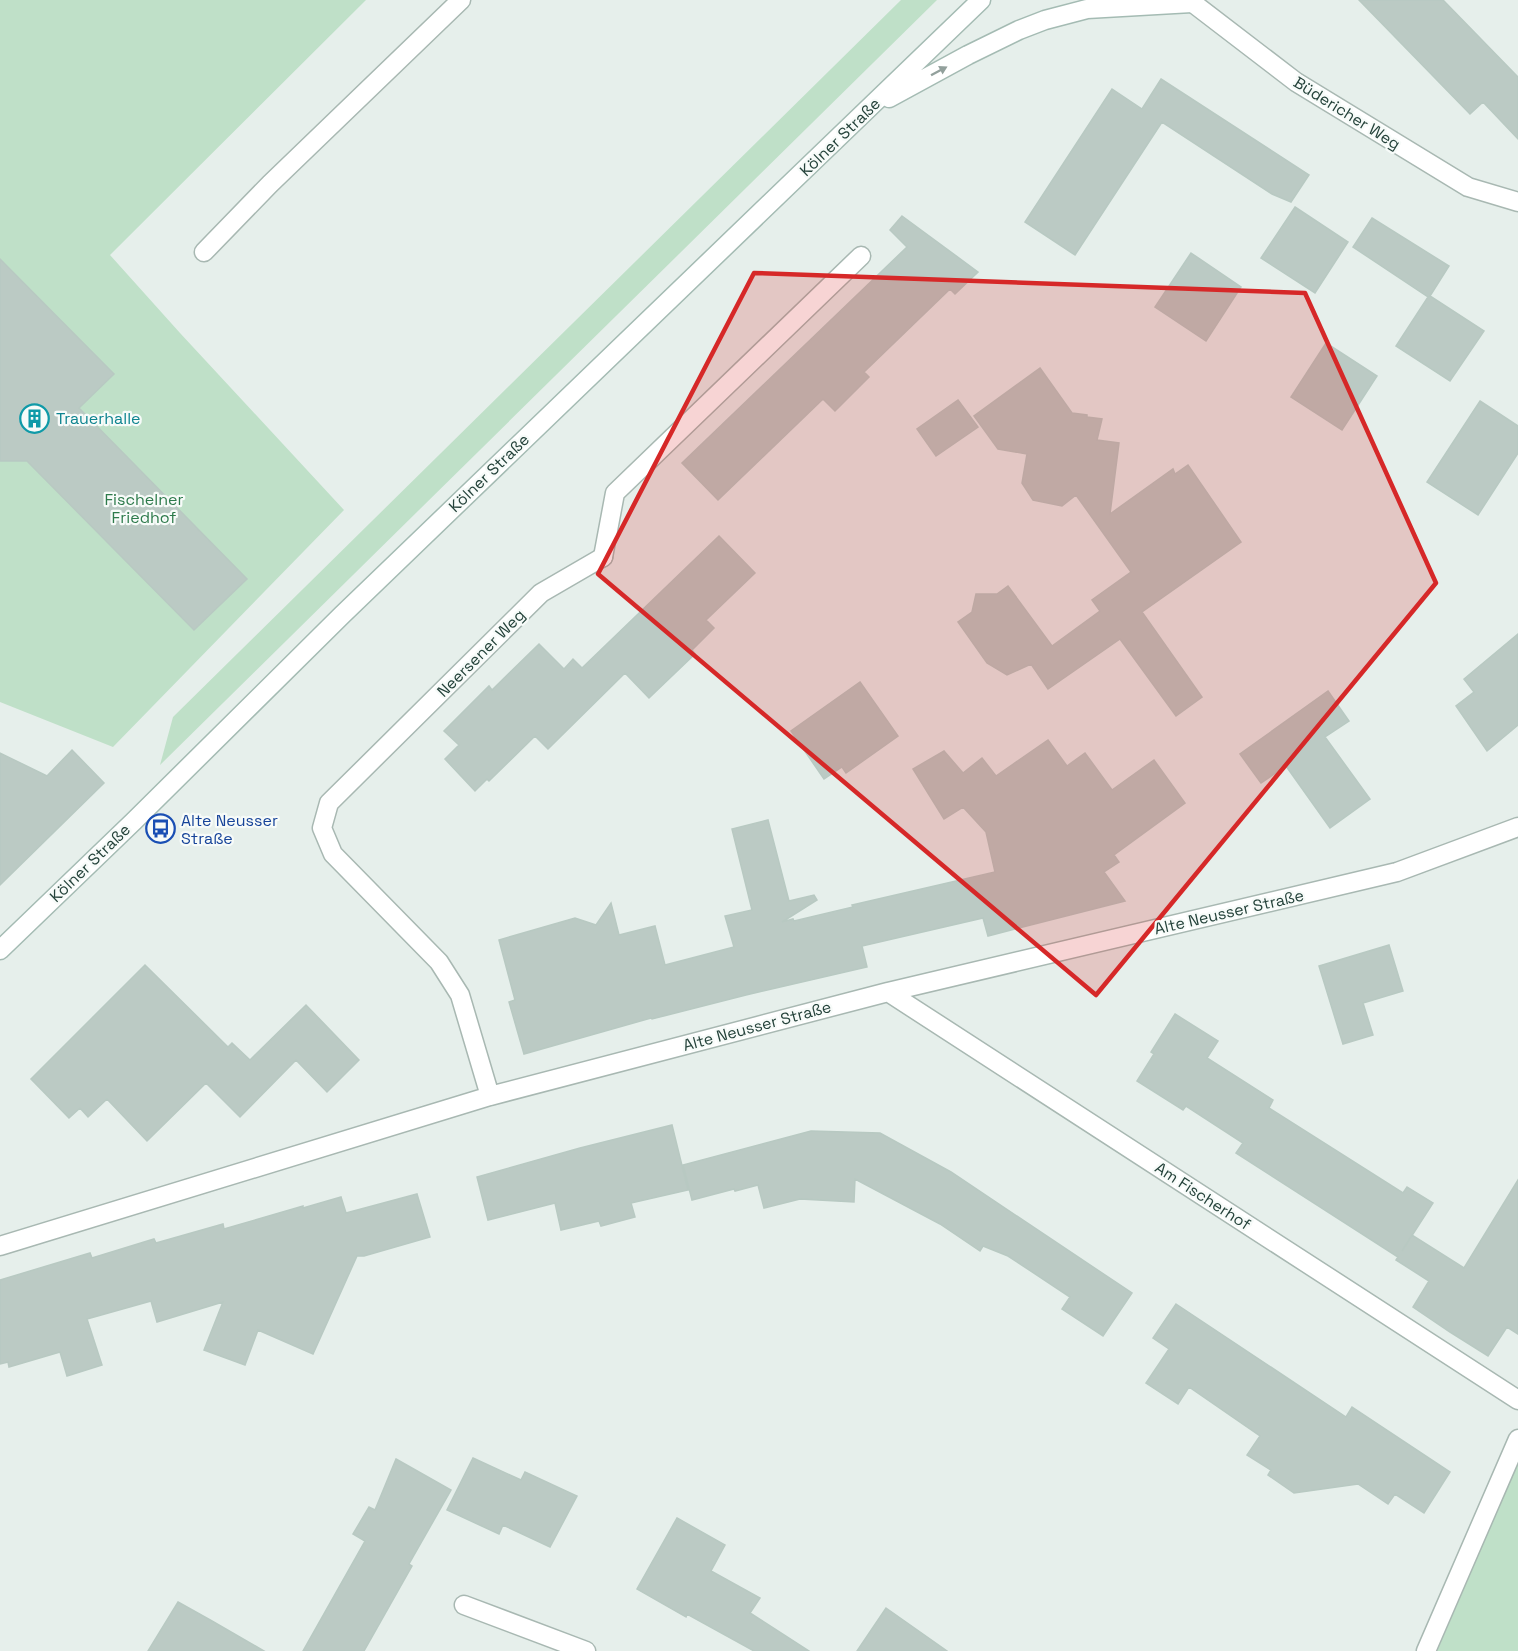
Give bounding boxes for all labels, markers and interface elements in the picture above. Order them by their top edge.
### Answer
one-way arrow [931,66,948,76]
street label: Büdericher Weg [1289,72,1405,154]
street label: Kölner Straße [795,93,885,181]
building icon: Trauerhalle [19,402,51,434]
place label: Trauerhalle [56,408,141,429]
street label: Kölner Straße [444,429,534,517]
park label: Fischelner Friedhof [104,489,184,528]
street label: Neersener Weg [432,604,530,702]
place label: Alte Neusser Straße [181,810,278,849]
bus stop icon: Alte Neusser Straße [144,813,176,845]
street label: Kölner Straße [45,819,135,907]
street label: Alte Neusser Straße [1152,885,1306,939]
street label: Alte Neusser Straße [681,996,833,1056]
street label: Am Fischerhof [1151,1157,1255,1235]

